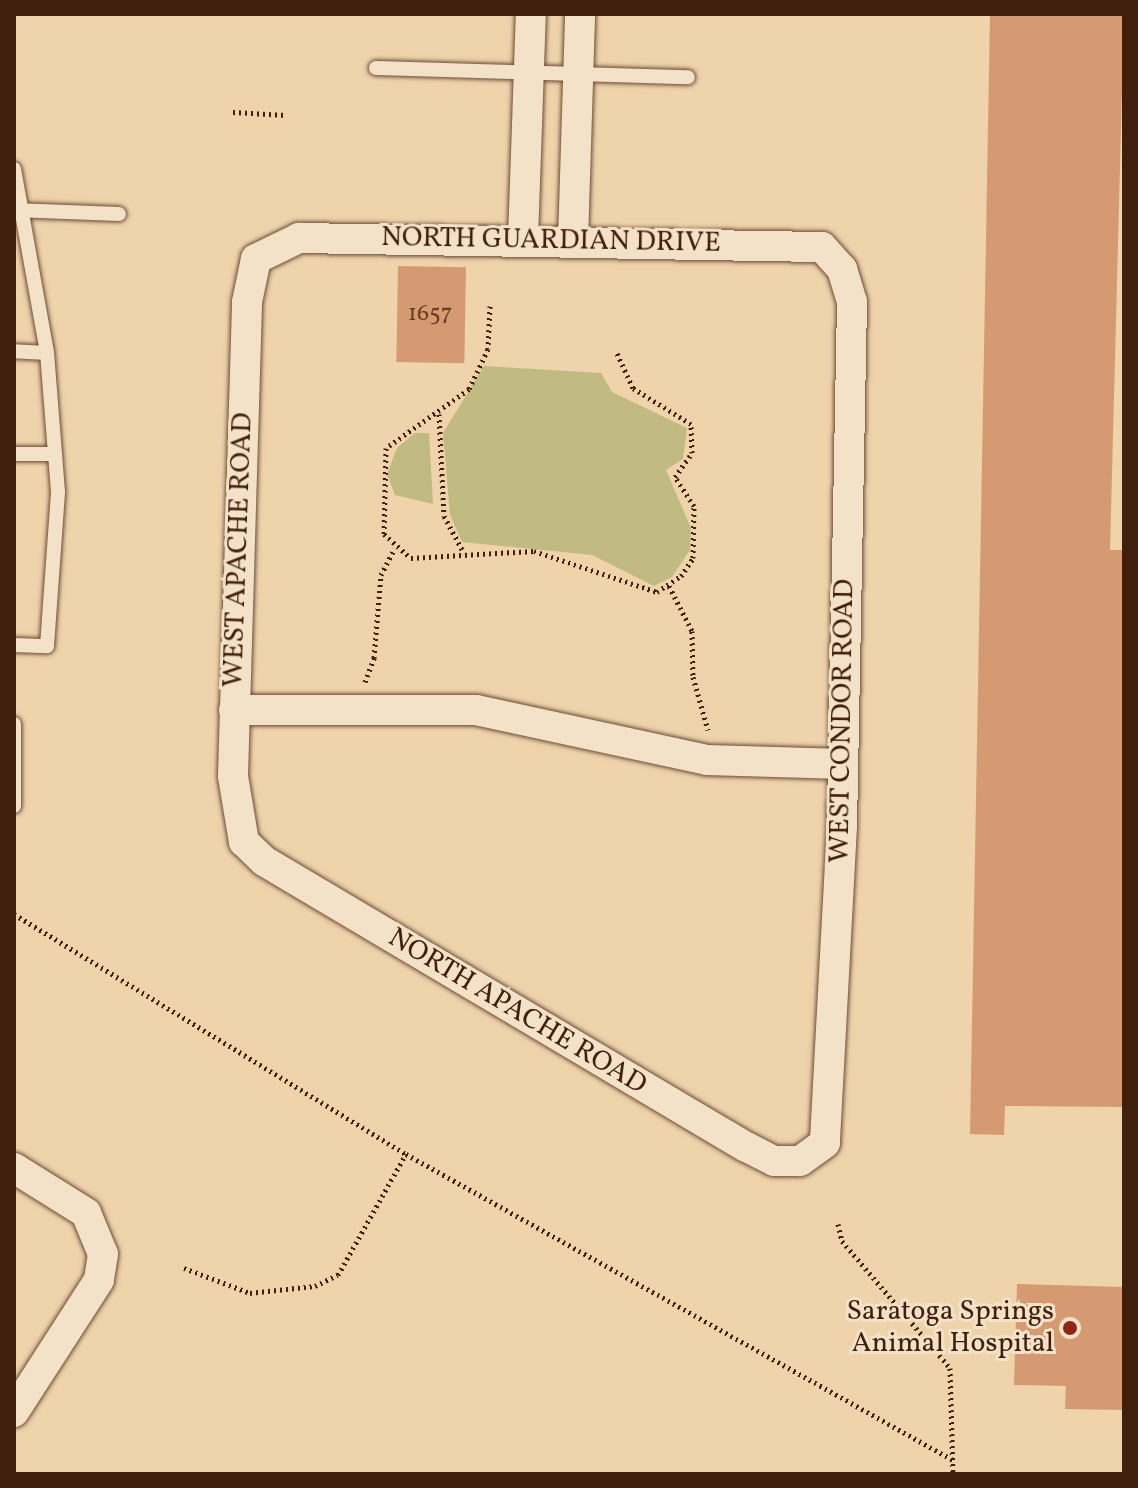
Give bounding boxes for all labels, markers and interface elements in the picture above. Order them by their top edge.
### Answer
street label: NORTH GUARDIAN DRIVE [381,221,721,261]
house number: 1657 [408,301,452,329]
street label: WEST APACHE ROAD [217,412,261,688]
street label: WEST CONDOR ROAD [824,578,862,864]
street label: NORTH APACHE ROAD [382,921,652,1103]
place label: Saratoga Springs Animal Hospital [846,1295,1054,1361]
marker: Saratoga Springs Animal Hospital [1061,1319,1079,1337]

